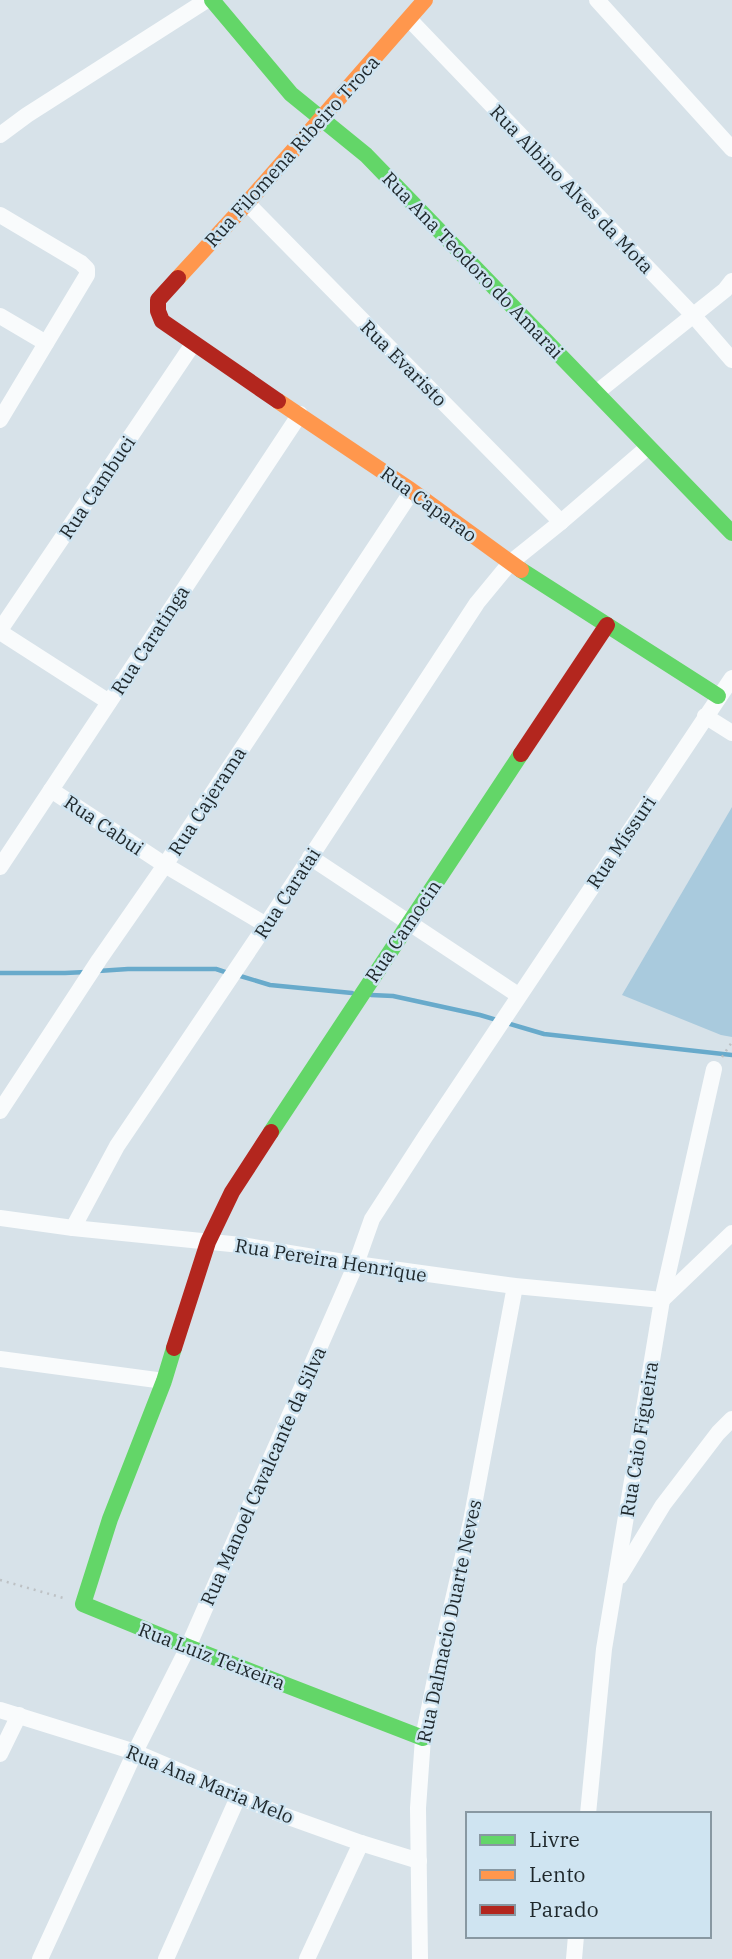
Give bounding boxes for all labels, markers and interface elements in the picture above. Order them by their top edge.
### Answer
street label: Rua Filomena Ribeiro Troca [199,50,385,252]
street label: Rua Albino Alves da Mota [485,100,659,278]
street label: Rua Ana Teodoro do Amarai [377,167,569,363]
street label: Rua Evaristo [356,315,452,411]
street label: Rua Cambuci [54,431,140,543]
street label: Rua Caparao [376,461,482,547]
street label: Rua Caratinga [106,581,194,699]
street label: Rua Cajerama [163,742,251,860]
street label: Rua Cabui [60,790,148,860]
street label: Rua Missuri [581,791,661,893]
street label: Rua Caratai [249,843,325,943]
street label: Rua Camocin [360,875,446,987]
street label: Rua Pereira Henrique [233,1233,429,1287]
street label: Rua Manoel Cavalcante da Silva [195,1343,331,1609]
street label: Rua Caio Figueira [615,1359,663,1519]
street label: Rua Dalmacio Duarte Neves [411,1497,487,1745]
street label: Rua Luiz Teixeira [135,1617,289,1695]
street label: Rua Ana Maria Melo [123,1739,297,1829]
legend [466,1812,711,1938]
text: Livre [529,1825,580,1853]
text: Lento [529,1860,585,1888]
text: Parado [529,1895,599,1923]

